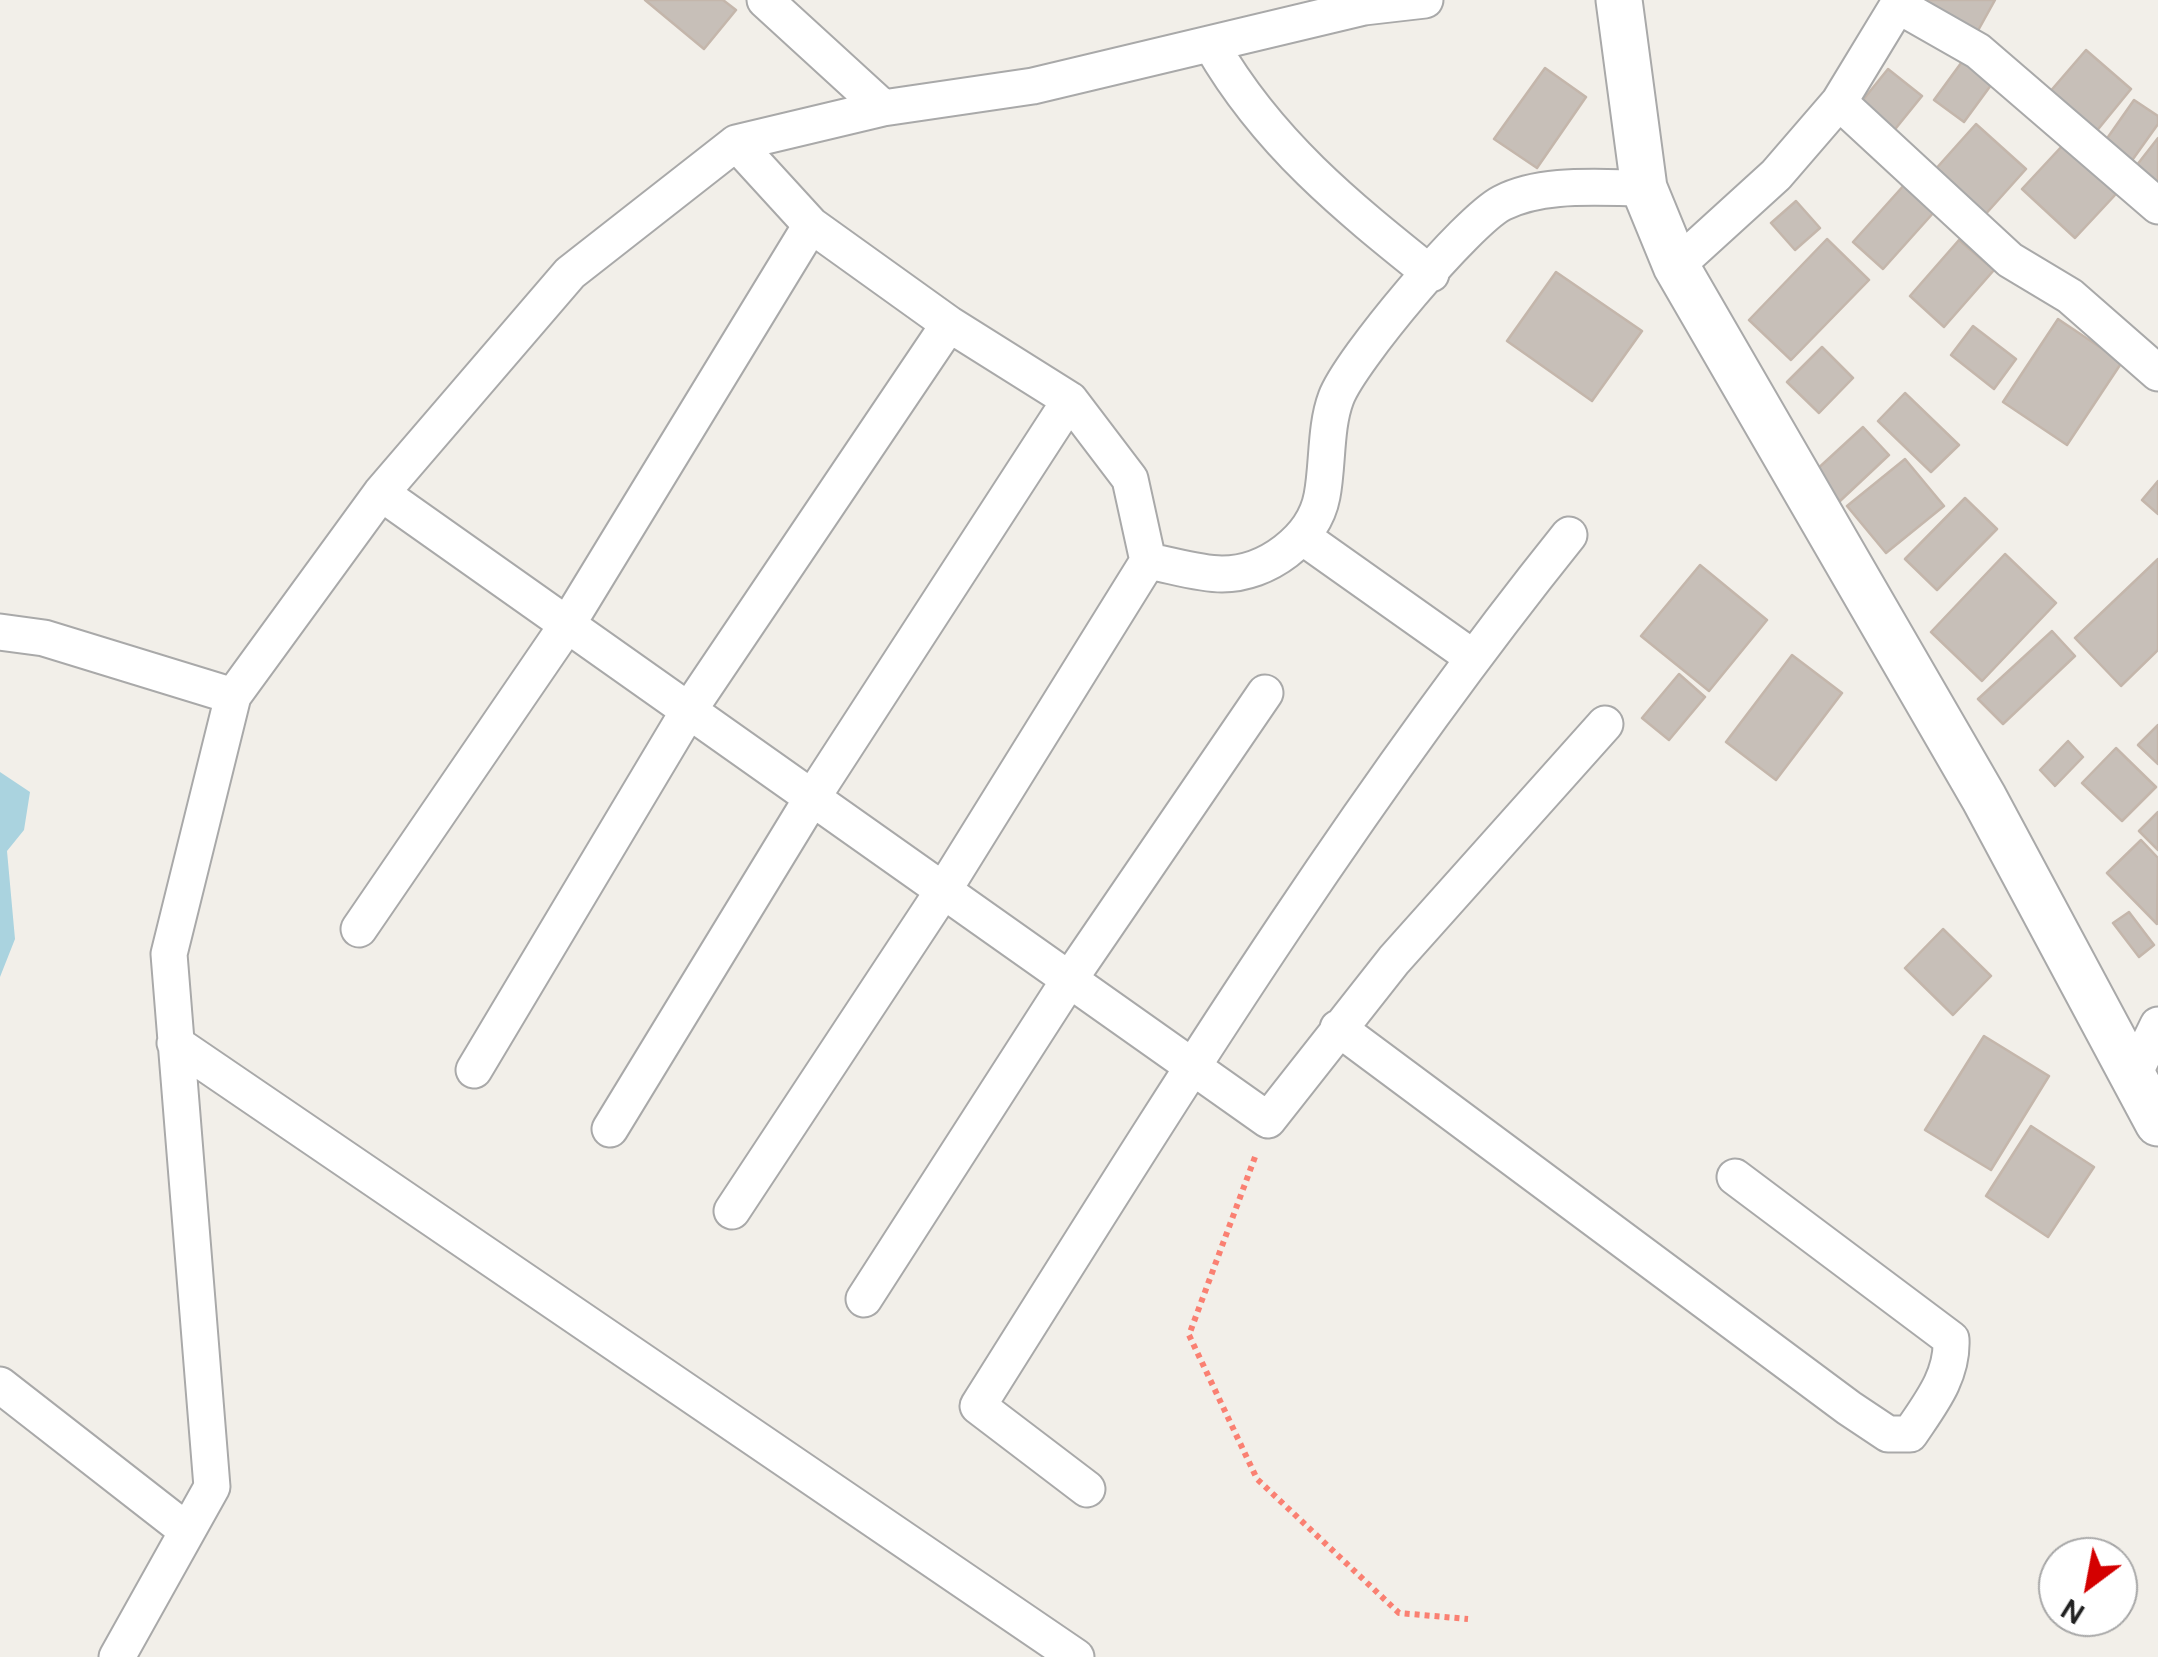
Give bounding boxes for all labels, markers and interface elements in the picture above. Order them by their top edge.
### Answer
north arrow [2038,1537,2138,1637]
text: N [2054,1590,2091,1632]

